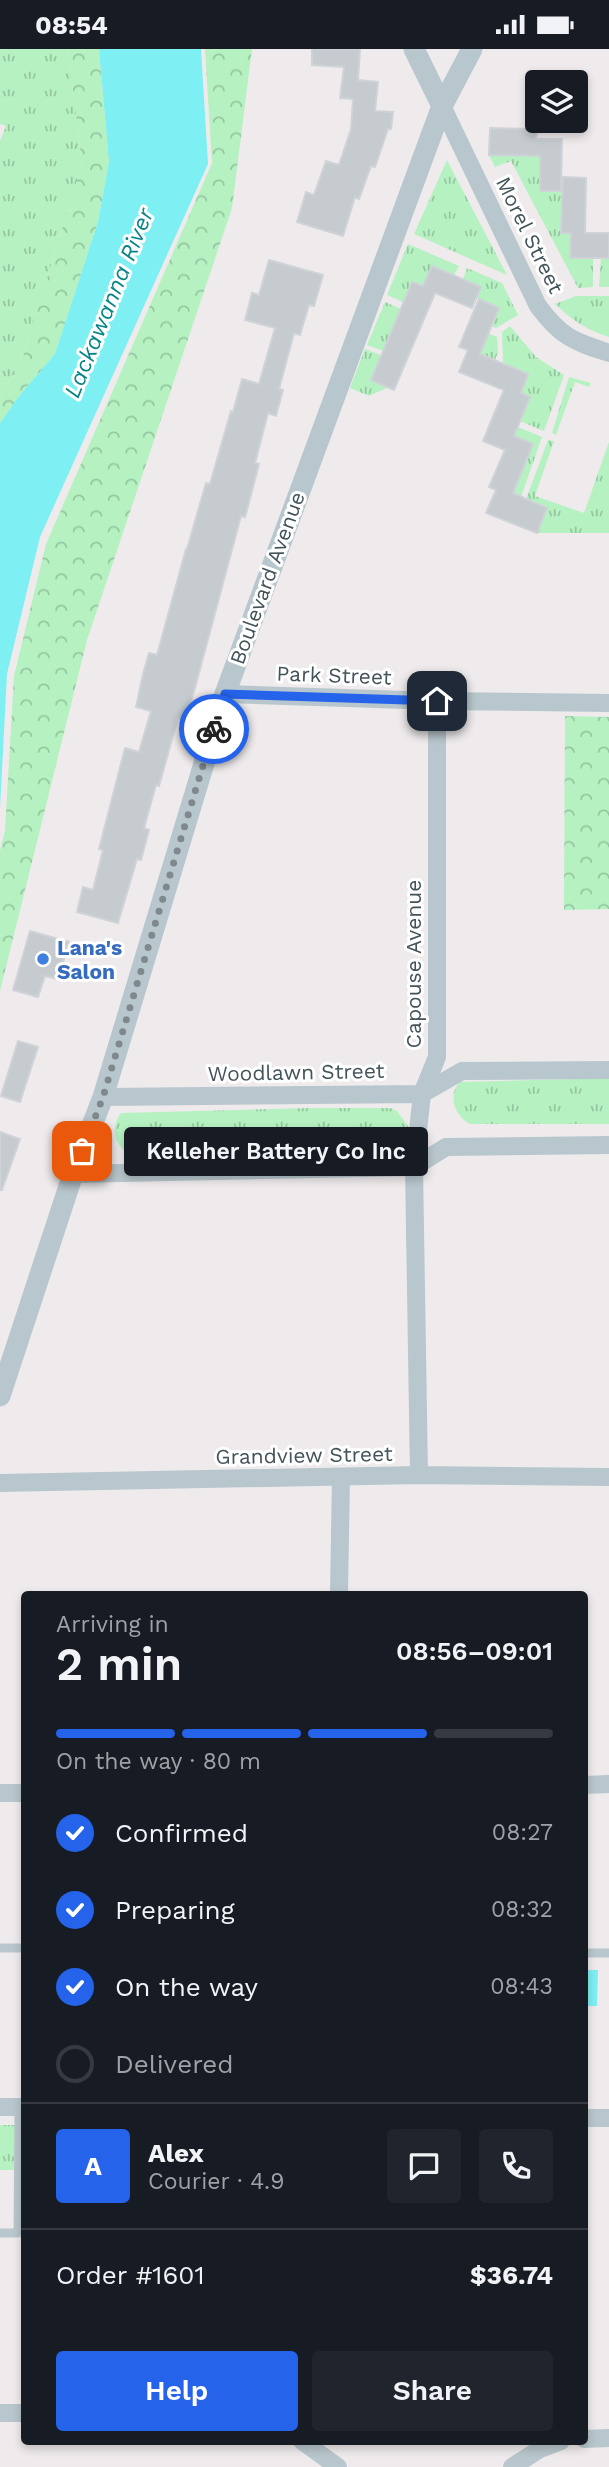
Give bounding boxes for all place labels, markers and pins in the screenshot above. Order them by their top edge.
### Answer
pin [407,671,467,731]
place label: Lana's Salon [57,935,122,984]
marker: Lana's Salon [35,951,51,967]
pin [52,1121,112,1181]
callout: Kelleher Battery Co Inc [124,1127,428,1175]

